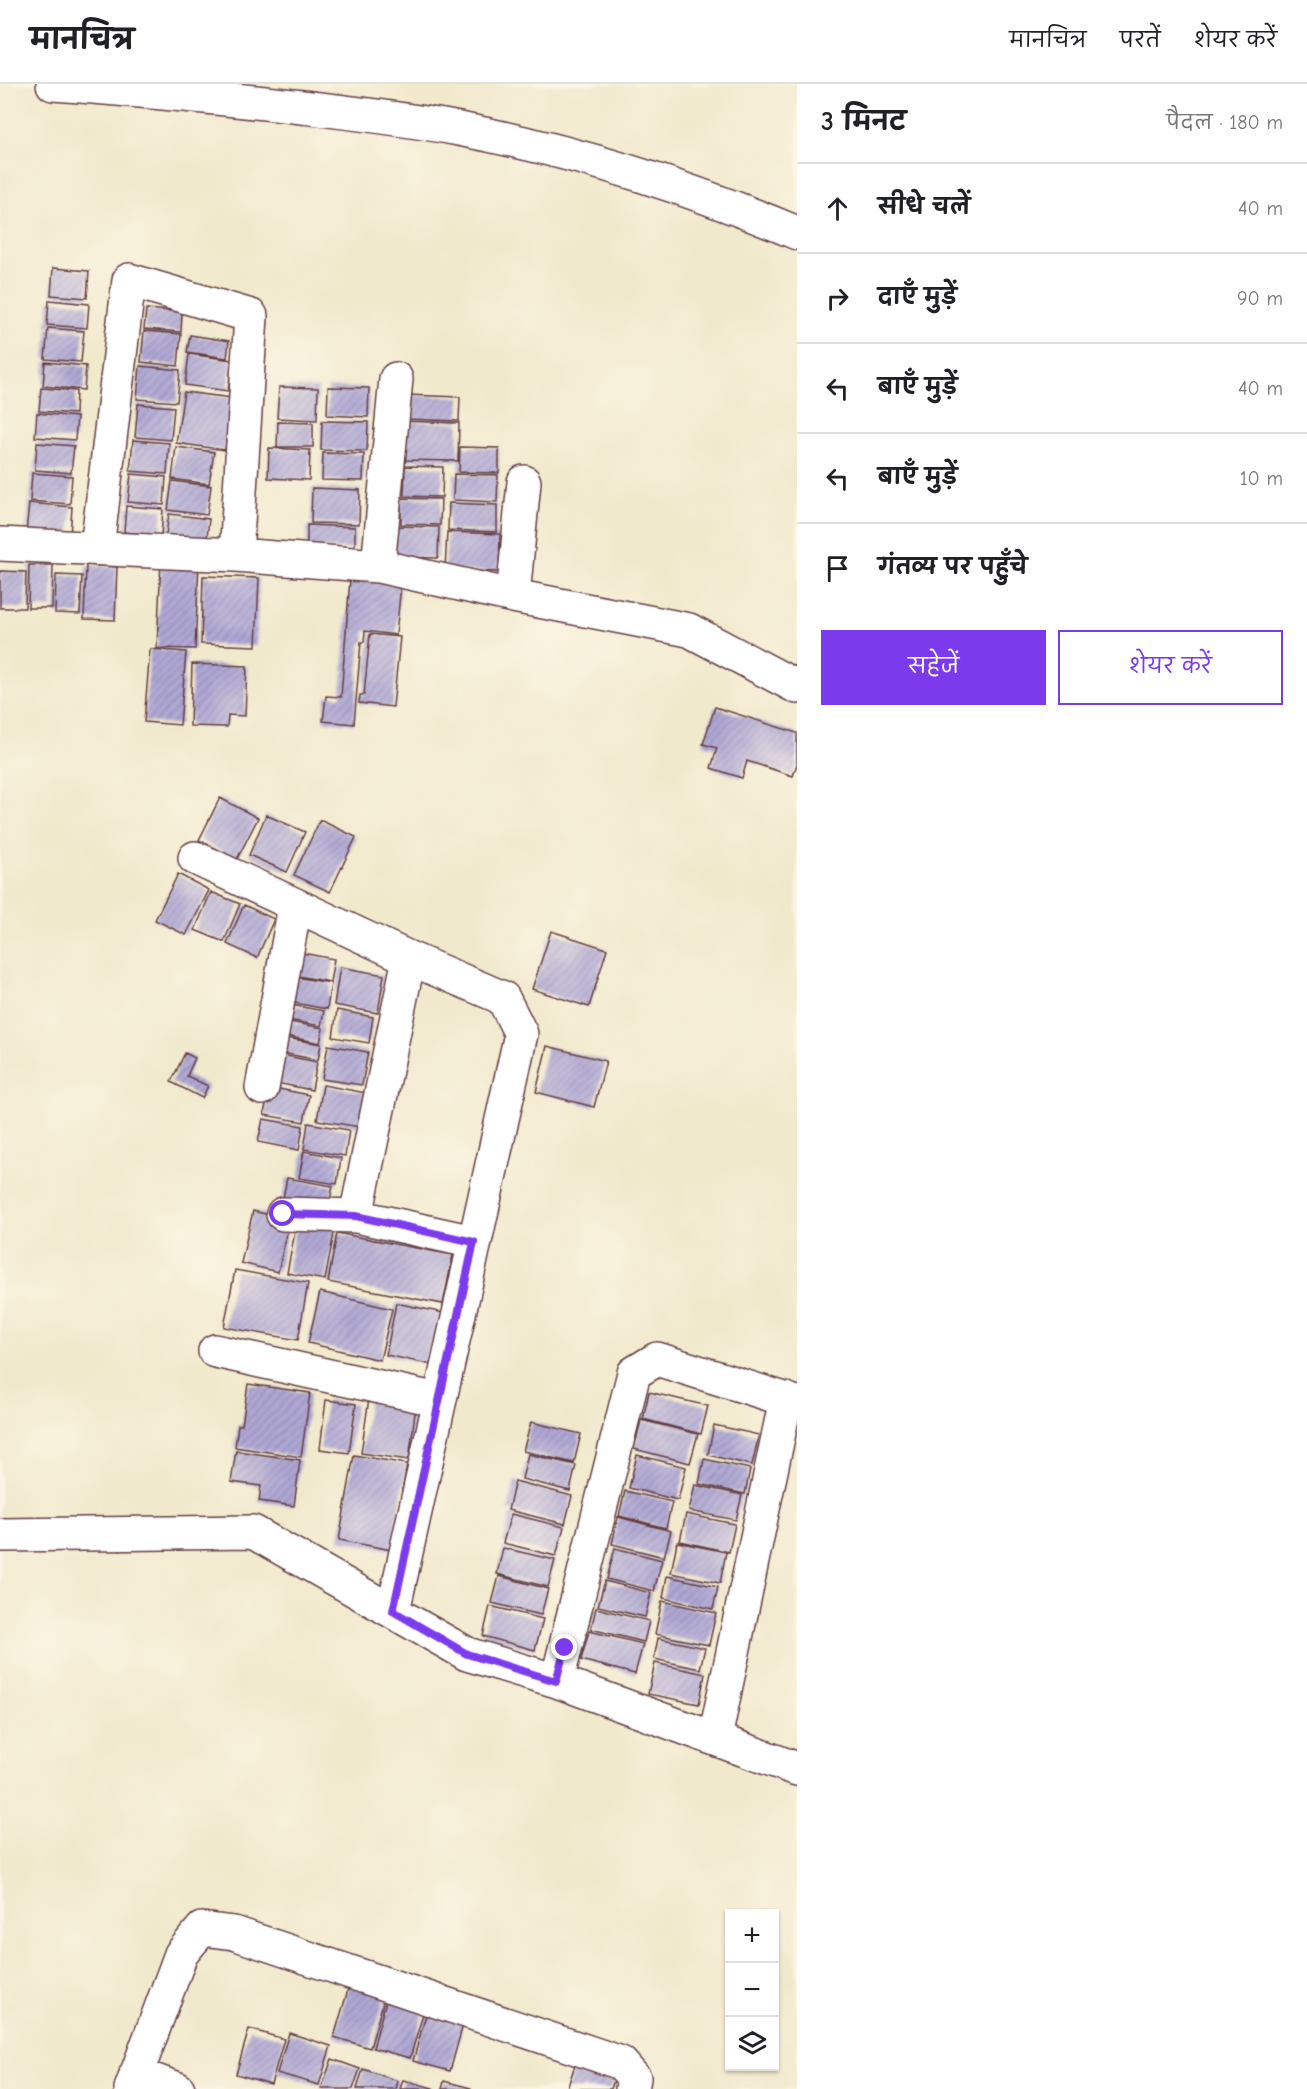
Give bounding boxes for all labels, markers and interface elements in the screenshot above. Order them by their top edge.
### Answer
text: मानचित्र [30,24,134,56]
text: मानचित्र [1009,28,1086,52]
text: परतें [1119,28,1161,52]
text: शेयर करें [1194,28,1277,52]
text: 3 मिनट [821,107,906,137]
text: पैदल · 180 m [1166,111,1283,134]
icon: ahead [821,192,854,225]
text: सीधे चलें [878,194,970,220]
text: 40 m [1238,197,1283,220]
icon: right [821,282,854,315]
text: दाएँ मुड़ें [878,284,957,310]
text: 90 m [1237,287,1283,310]
icon: left [821,372,854,405]
text: बाएँ मुड़ें [878,374,957,400]
text: 40 m [1238,377,1283,400]
icon: left [821,462,854,495]
text: बाएँ मुड़ें [878,464,957,490]
text: 10 m [1240,467,1283,490]
icon: arrive [821,552,854,585]
text: गंतव्य पर पहुँचे [878,554,1027,580]
button: सहेजें [821,630,1046,705]
button: शेयर करें [1058,630,1283,705]
route start [269,1200,295,1226]
route end [551,1634,577,1660]
map controls [725,1909,779,2071]
button: + [725,1909,779,1963]
button: − [725,1963,779,2017]
button: layers [725,2017,779,2071]

